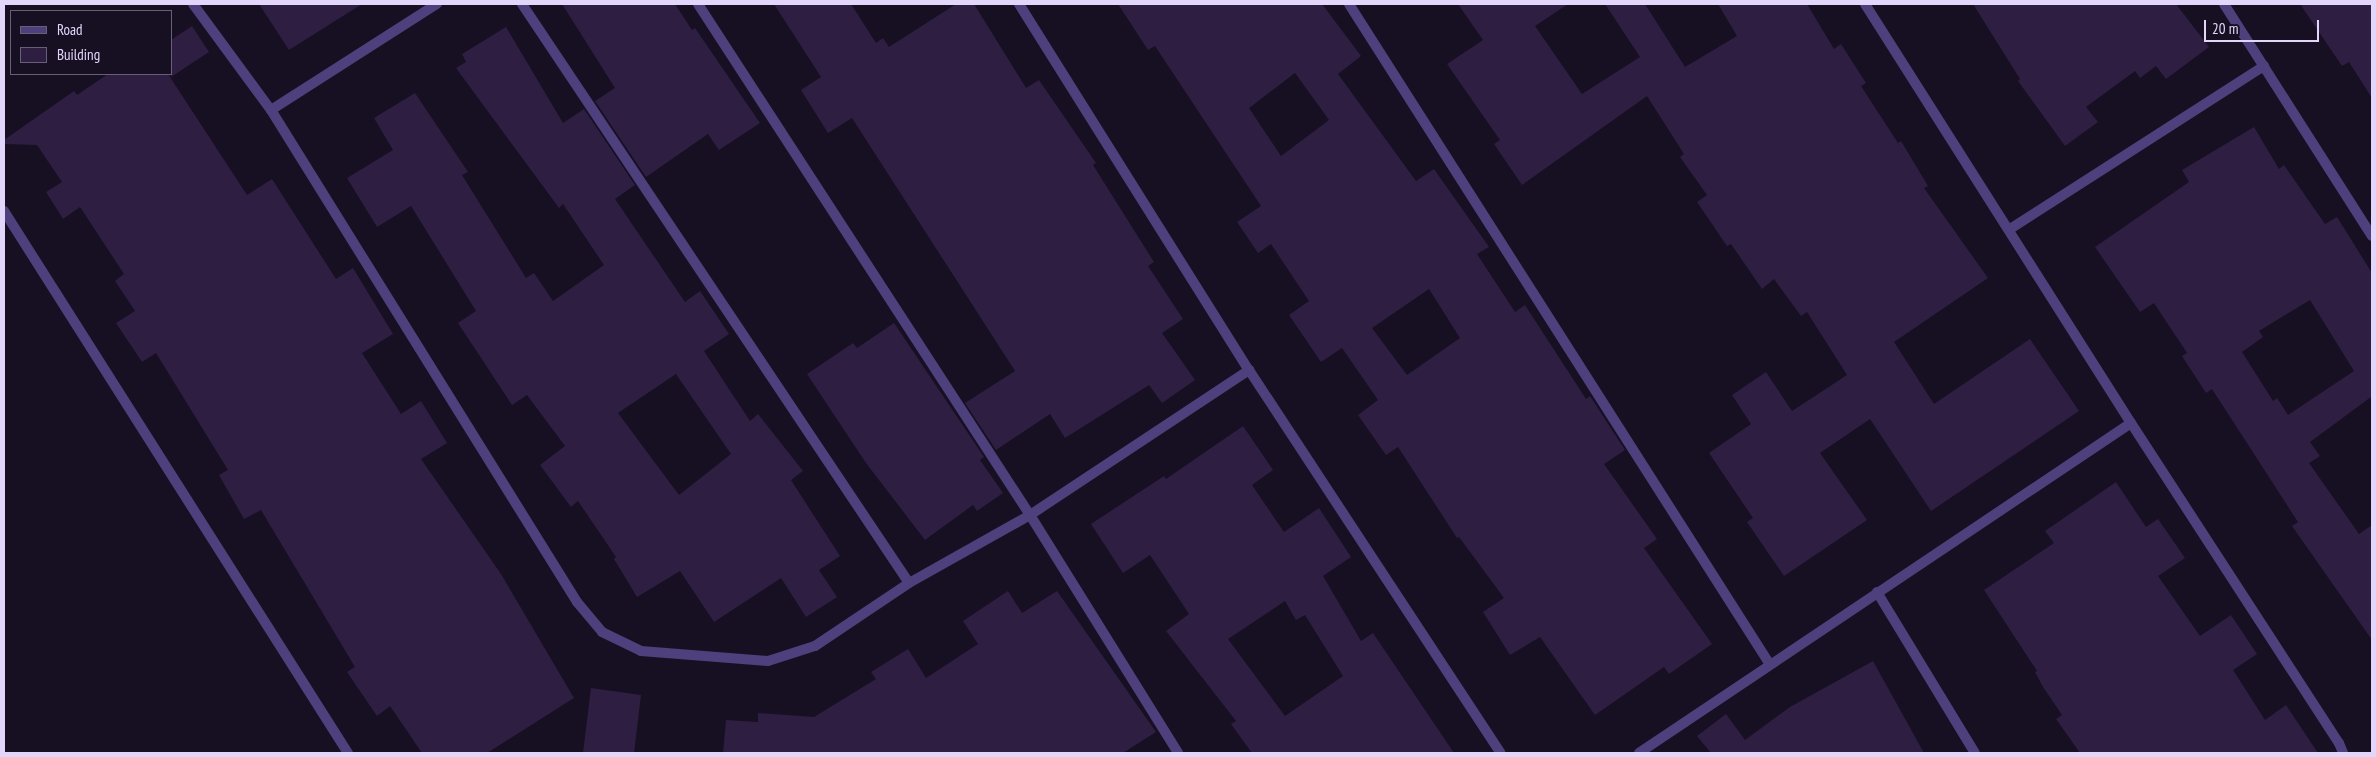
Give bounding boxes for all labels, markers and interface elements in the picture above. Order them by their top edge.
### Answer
legend [10,10,172,75]
scale bar [2206,10,2321,42]
text: 20 m [2212,19,2238,38]
text: Road [57,20,83,39]
text: Building [57,45,100,64]

